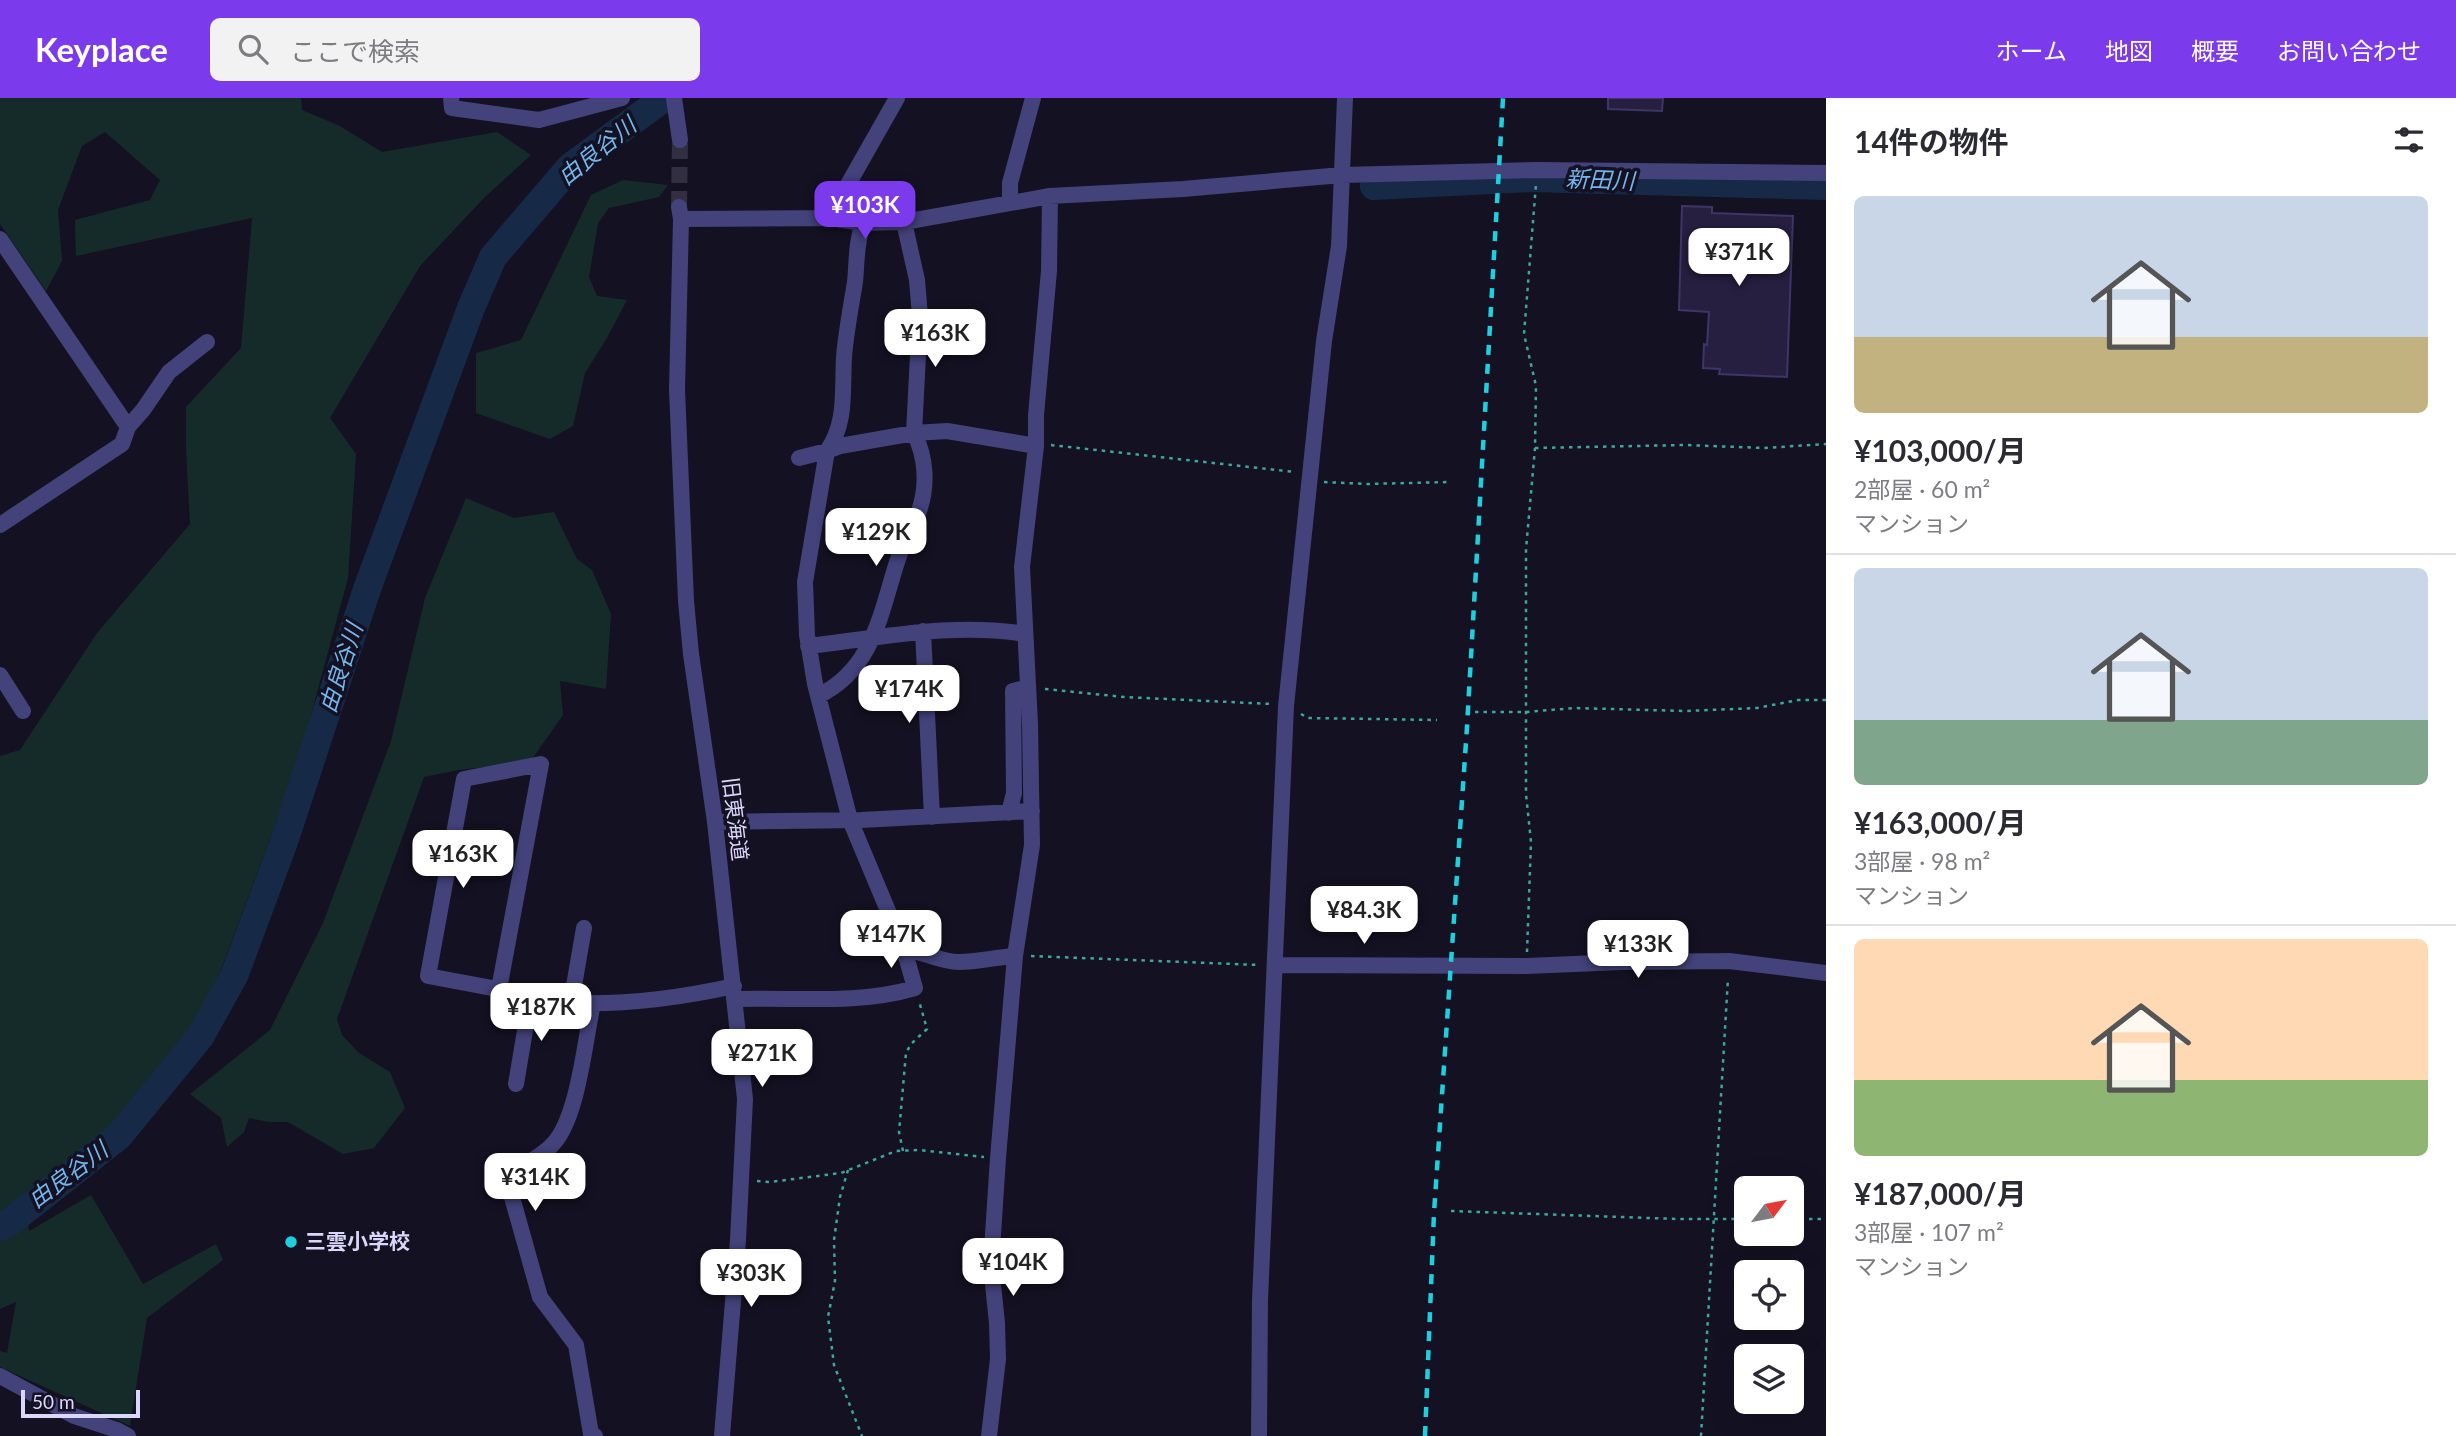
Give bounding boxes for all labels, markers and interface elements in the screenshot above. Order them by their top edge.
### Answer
search box [210,18,700,81]
text: Keyplace [35,29,168,69]
icon: search [234,30,272,68]
text: ここで検索 [290,35,420,67]
text: ホーム [1996,36,2067,65]
text: 地図 [2105,36,2153,65]
text: 概要 [2191,36,2239,65]
text: お問い合わせ [2277,36,2421,65]
water label: 由良谷川 [552,109,643,190]
icon: filters [2390,121,2428,159]
text: 14件の物件 [1854,123,2009,159]
water label: 新田川 [1565,164,1638,194]
pin: ¥103K [816,181,914,241]
text: ¥103K [830,190,900,218]
pin: ¥371K [1690,228,1788,288]
text: ¥371K [1704,237,1774,265]
icon: home [2078,242,2204,368]
pin: ¥163K [886,310,984,369]
text: ¥163K [900,318,970,346]
text: ¥103,000/月 [1854,432,2027,468]
text: 2部屋 · 60 m² [1854,475,1990,503]
pin: ¥129K [827,508,925,568]
text: マンション [1854,509,1969,537]
text: ¥129K [841,517,911,545]
icon: home [2078,614,2204,740]
water label: 由良谷川 [313,617,369,716]
pin: ¥174K [860,666,958,725]
text: ¥174K [874,674,944,702]
street label: 旧東海道 [719,776,754,862]
text: ¥163,000/月 [1854,804,2027,840]
pin: ¥163K [414,830,512,890]
text: ¥163K [428,839,498,867]
text: 3部屋 · 98 m² [1854,847,1990,875]
text: マンション [1854,881,1969,909]
pin: ¥84.3K [1307,886,1421,946]
text: ¥84.3K [1327,895,1401,923]
pin: ¥147K [842,910,940,970]
text: ¥147K [856,919,926,947]
pin: ¥133K [1589,920,1687,980]
text: ¥133K [1603,929,1673,957]
pin: ¥187K [492,984,590,1043]
icon: home [2078,985,2204,1111]
text: ¥187K [506,992,576,1020]
pin: ¥271K [713,1030,811,1089]
text: ¥271K [727,1038,797,1066]
water label: 由良谷川 [22,1134,115,1213]
pin: ¥314K [486,1154,584,1213]
text: ¥314K [500,1162,570,1190]
text: ¥187,000/月 [1854,1175,2027,1211]
north arrow [1734,1176,1804,1246]
map controls [1734,1176,1804,1414]
text: 3部屋 · 107 m² [1854,1218,2004,1246]
place label: 三雲小学校 [305,1228,410,1253]
marker: 三雲小学校 [283,1234,299,1250]
pin: ¥104K [964,1238,1062,1298]
text: ¥104K [978,1247,1048,1275]
pin: ¥303K [702,1250,800,1309]
text: マンション [1854,1252,1969,1280]
text: ¥303K [716,1258,786,1286]
button: locate [1734,1260,1804,1330]
button: layers [1734,1344,1804,1414]
scale bar [21,1387,140,1419]
text: 50 m [32,1390,75,1413]

